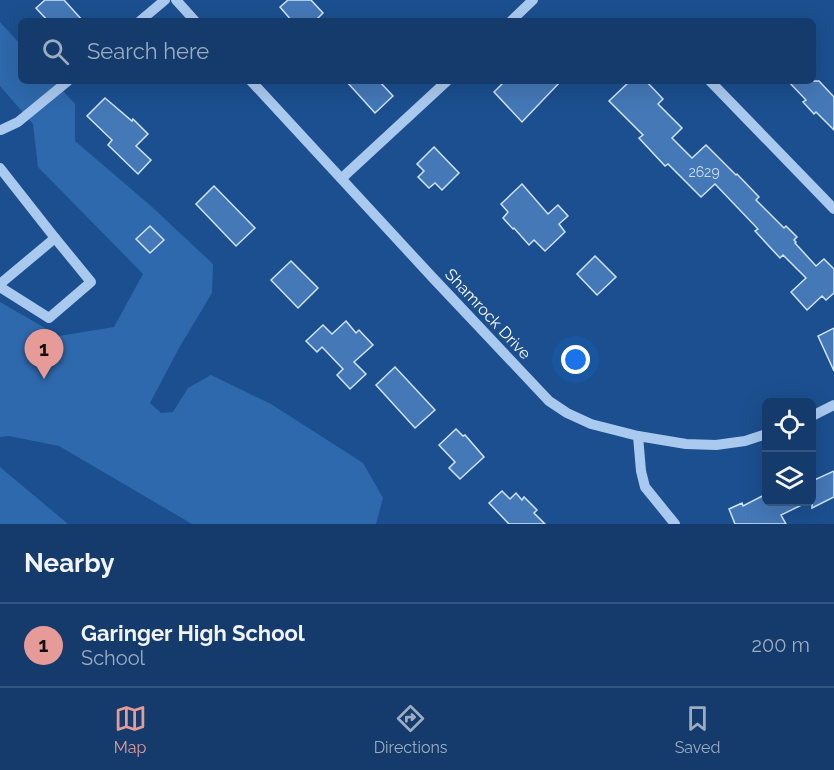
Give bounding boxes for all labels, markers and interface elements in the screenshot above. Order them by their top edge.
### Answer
search box [18,18,816,84]
icon: search [39,35,72,68]
text: Search here [87,38,209,64]
house number: 2629 [688,164,720,180]
street label: Shamrock Drive [441,265,535,363]
pin: 1 [24,330,63,379]
your location [561,345,590,374]
map controls [762,398,816,506]
button: locate [762,398,816,452]
button: layers [762,452,816,506]
text: Nearby [24,548,114,578]
text: Garinger High School [81,620,305,646]
text: 1 [39,633,48,657]
text: 200 m [752,633,810,657]
text: School [81,646,145,670]
tab: Map [114,702,147,757]
tab: Directions [374,702,448,757]
tab: Saved [675,702,720,757]

